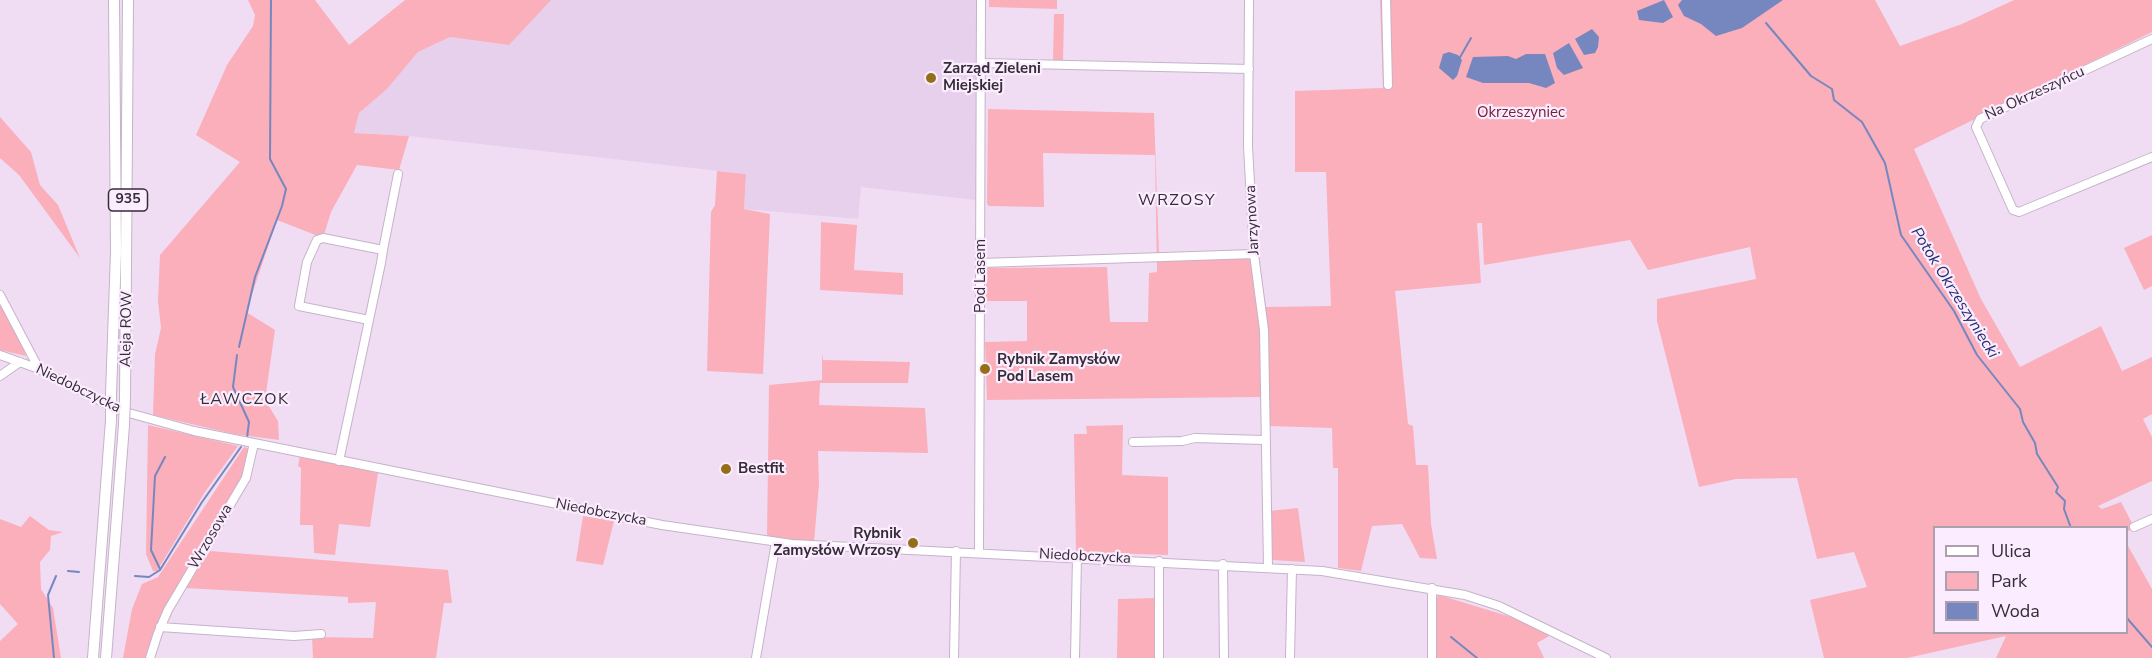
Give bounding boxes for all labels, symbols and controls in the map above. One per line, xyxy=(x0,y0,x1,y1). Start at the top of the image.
place label: Zarząd Zieleni Miejskiej xyxy=(943,60,1041,95)
street label: Na Okrzeszyńcu xyxy=(1982,63,2088,125)
marker: Zarząd Zieleni Miejskiej xyxy=(924,71,938,85)
park label: Okrzeszyniec xyxy=(1477,104,1565,122)
street label: Jarzynowa xyxy=(1242,185,1264,255)
road number: 935 xyxy=(108,189,148,211)
district label: WRZOSY xyxy=(1138,191,1216,211)
water label: Potok Okrzeszyniecki xyxy=(1906,224,2002,362)
street label: Pod Lasem xyxy=(972,239,990,313)
street label: Aleja ROW xyxy=(117,291,137,367)
place label: Rybnik Zamysłów Pod Lasem xyxy=(997,351,1120,386)
street label: Niedobczycka xyxy=(33,361,123,417)
marker: Rybnik Zamysłów Pod Lasem xyxy=(978,362,992,376)
district label: ŁAWCZOK xyxy=(200,390,290,410)
place label: Bestfit xyxy=(738,460,784,478)
marker: Bestfit xyxy=(719,462,733,476)
street label: Niedobczycka xyxy=(554,495,648,531)
street label: Wrzosowa xyxy=(185,501,237,573)
place label: Rybnik Zamysłów Wrzosy xyxy=(773,525,901,560)
legend xyxy=(1933,526,2128,634)
marker: Rybnik Zamysłów Wrzosy xyxy=(906,536,920,550)
text: Ulica xyxy=(1991,539,2031,563)
street label: Niedobczycka xyxy=(1039,546,1131,568)
text: Park xyxy=(1991,569,2027,593)
text: Woda xyxy=(1991,599,2040,623)

